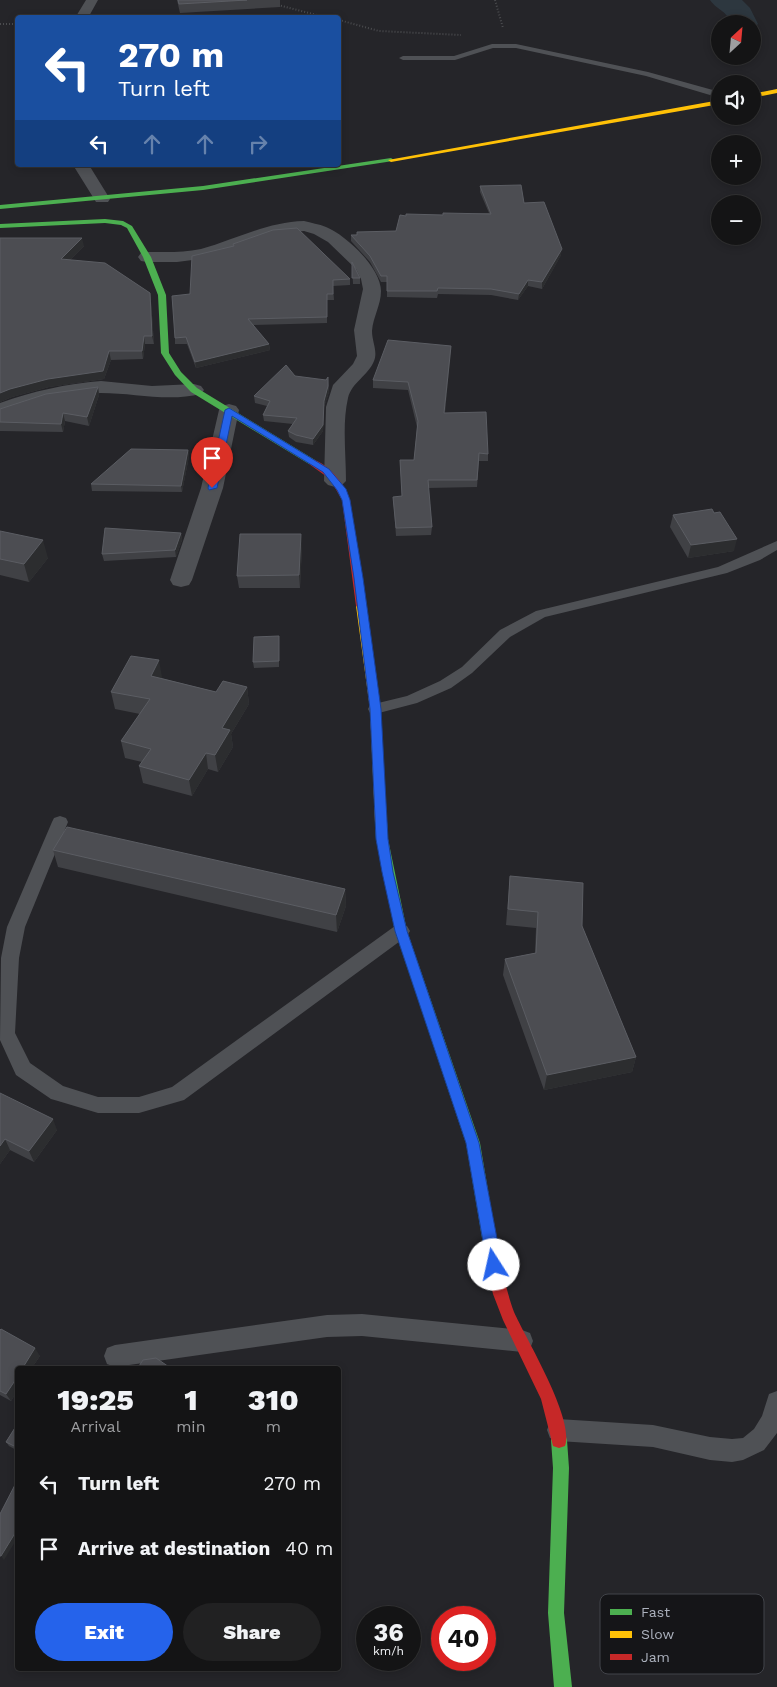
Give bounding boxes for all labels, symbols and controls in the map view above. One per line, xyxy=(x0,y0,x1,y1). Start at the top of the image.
north arrow xyxy=(711,15,761,65)
map controls xyxy=(711,15,761,245)
text: 270 m xyxy=(118,34,224,76)
icon: left xyxy=(35,35,100,100)
button: sound xyxy=(711,75,761,125)
text: Turn left xyxy=(118,76,210,101)
icon: left xyxy=(85,130,113,158)
icon: ahead xyxy=(138,130,166,158)
icon: ahead xyxy=(191,130,219,158)
icon: right xyxy=(244,130,272,158)
button: + xyxy=(711,135,761,185)
button: − xyxy=(711,195,761,245)
pin xyxy=(191,437,233,488)
icon: arrive xyxy=(198,444,226,472)
position arrow xyxy=(467,1238,519,1290)
text: 19:25 xyxy=(57,1382,134,1417)
text: 1 xyxy=(184,1382,198,1417)
text: 310 xyxy=(248,1382,299,1417)
text: Arrival xyxy=(71,1417,121,1436)
text: min xyxy=(176,1417,206,1436)
text: m xyxy=(266,1417,281,1436)
icon: left xyxy=(35,1470,63,1498)
text: Turn left xyxy=(78,1472,159,1495)
text: 270 m xyxy=(264,1472,321,1495)
icon: arrive xyxy=(35,1535,63,1563)
text: Arrive at destination xyxy=(78,1537,270,1560)
text: 40 m xyxy=(285,1537,333,1560)
legend xyxy=(600,1594,764,1674)
button: Exit xyxy=(35,1603,173,1661)
button: Share xyxy=(183,1603,321,1661)
text: Fast xyxy=(641,1604,670,1620)
speed limit sign: 40 xyxy=(431,1606,496,1671)
text: 36 xyxy=(373,1618,404,1647)
text: Slow xyxy=(641,1626,674,1642)
text: km/h xyxy=(373,1644,404,1658)
text: Jam xyxy=(641,1649,670,1665)

